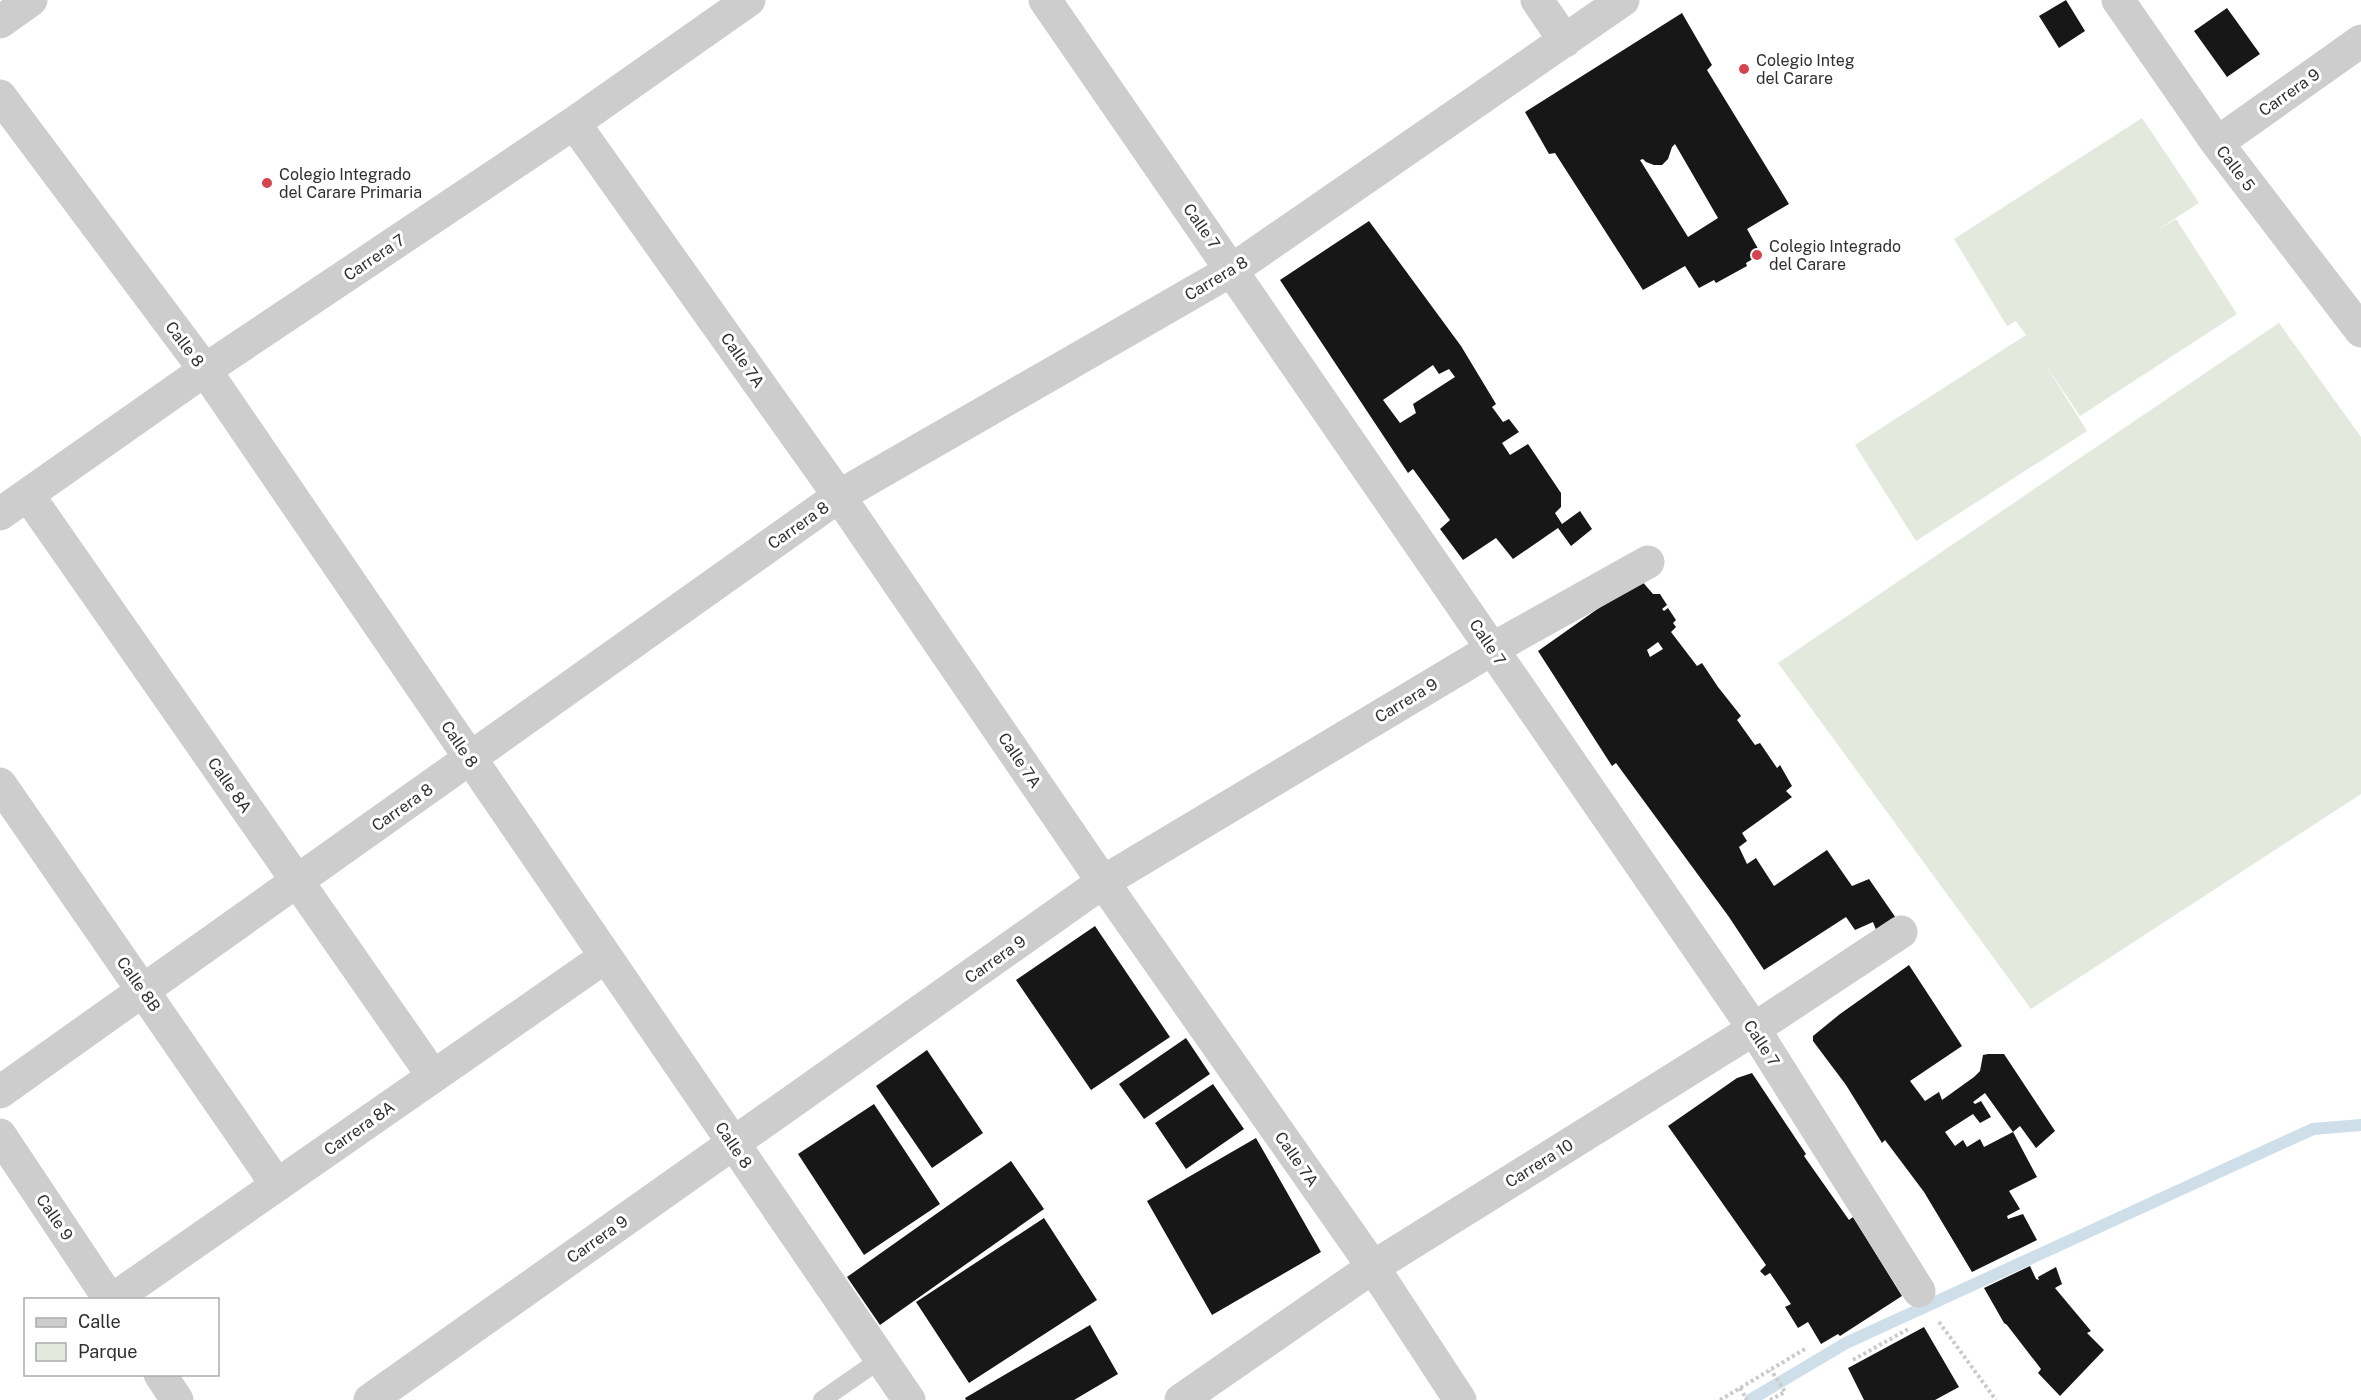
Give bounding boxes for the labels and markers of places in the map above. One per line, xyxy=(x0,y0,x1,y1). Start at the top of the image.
place label: Colegio Integ del Carare xyxy=(1756,51,1855,88)
marker: Colegio Integ del Carare xyxy=(1737,62,1751,76)
place label: Colegio Integrado del Carare Primaria xyxy=(279,165,422,202)
marker: Colegio Integrado del Carare Primaria xyxy=(260,176,274,190)
place label: Colegio Integrado del Carare xyxy=(1769,237,1901,274)
marker: Colegio Integrado del Carare xyxy=(1750,248,1764,262)

